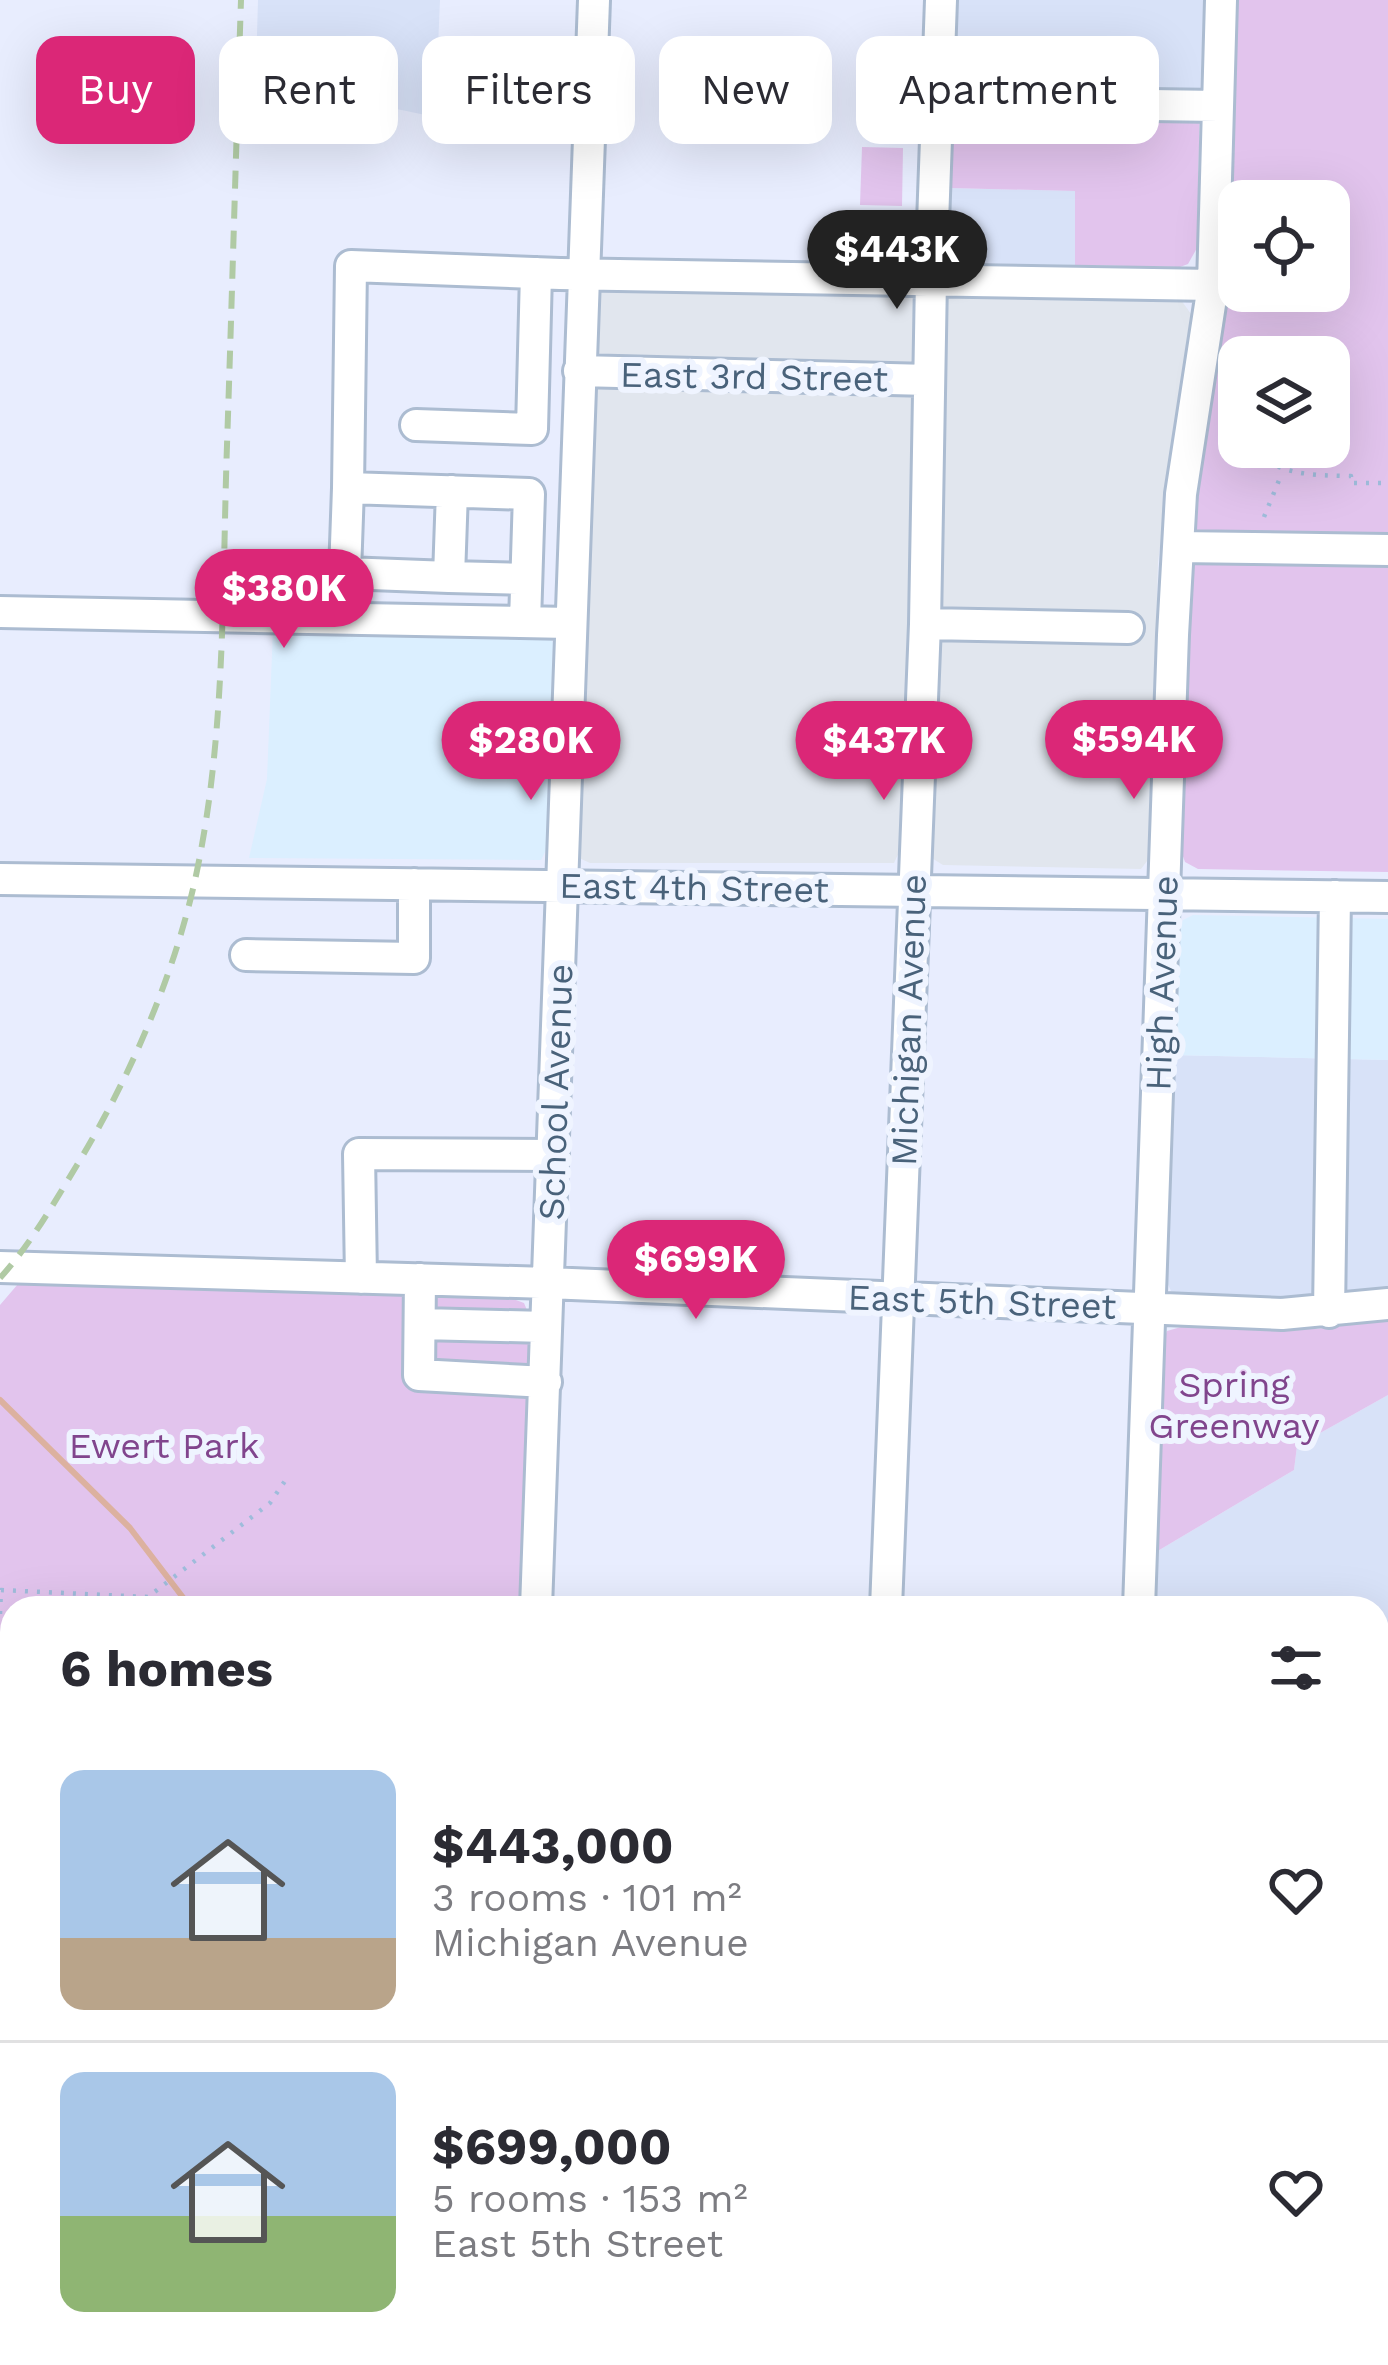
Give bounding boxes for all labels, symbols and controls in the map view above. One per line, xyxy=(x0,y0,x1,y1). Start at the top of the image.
chip: Buy xyxy=(36,36,195,144)
chip: Rent xyxy=(219,36,398,144)
chip: Filters xyxy=(422,36,635,144)
chip: New xyxy=(659,36,832,144)
chip: Apartment xyxy=(856,36,1159,144)
map controls xyxy=(1218,180,1350,468)
button: locate xyxy=(1218,180,1350,312)
pin: $443K xyxy=(813,210,981,312)
text: $443K xyxy=(834,226,960,271)
button: layers xyxy=(1218,336,1350,468)
street label: East 3rd Street xyxy=(620,354,888,400)
pin: $380K xyxy=(200,549,368,651)
text: $380K xyxy=(222,565,346,610)
pin: $594K xyxy=(1050,700,1218,802)
pin: $280K xyxy=(447,701,615,803)
pin: $437K xyxy=(800,701,968,803)
text: $594K xyxy=(1072,716,1196,761)
text: $280K xyxy=(469,717,593,762)
text: $437K xyxy=(823,717,945,762)
street label: East 4th Street xyxy=(559,865,829,911)
street label: Michigan Avenue xyxy=(883,873,935,1167)
street label: High Avenue xyxy=(1137,875,1187,1092)
street label: School Avenue xyxy=(531,963,581,1221)
pin: $699K xyxy=(612,1220,780,1322)
text: $699K xyxy=(634,1236,758,1281)
street label: East 5th Street xyxy=(847,1276,1117,1328)
park label: Spring Greenway xyxy=(1148,1364,1320,1447)
park label: Ewert Park xyxy=(69,1425,259,1467)
icon: filters xyxy=(1263,1635,1329,1701)
text: 6 homes xyxy=(60,1639,273,1698)
text: $443,000 xyxy=(432,1816,674,1875)
icon: home xyxy=(156,1818,300,1962)
icon: heart xyxy=(1263,1857,1329,1923)
text: 3 rooms · 101 m² xyxy=(432,1875,742,1920)
text: Michigan Avenue xyxy=(432,1920,749,1965)
text: $699,000 xyxy=(432,2117,672,2176)
icon: home xyxy=(156,2120,300,2264)
icon: heart xyxy=(1263,2159,1329,2225)
text: 5 rooms · 153 m² xyxy=(432,2176,748,2221)
text: East 5th Street xyxy=(432,2221,723,2266)

